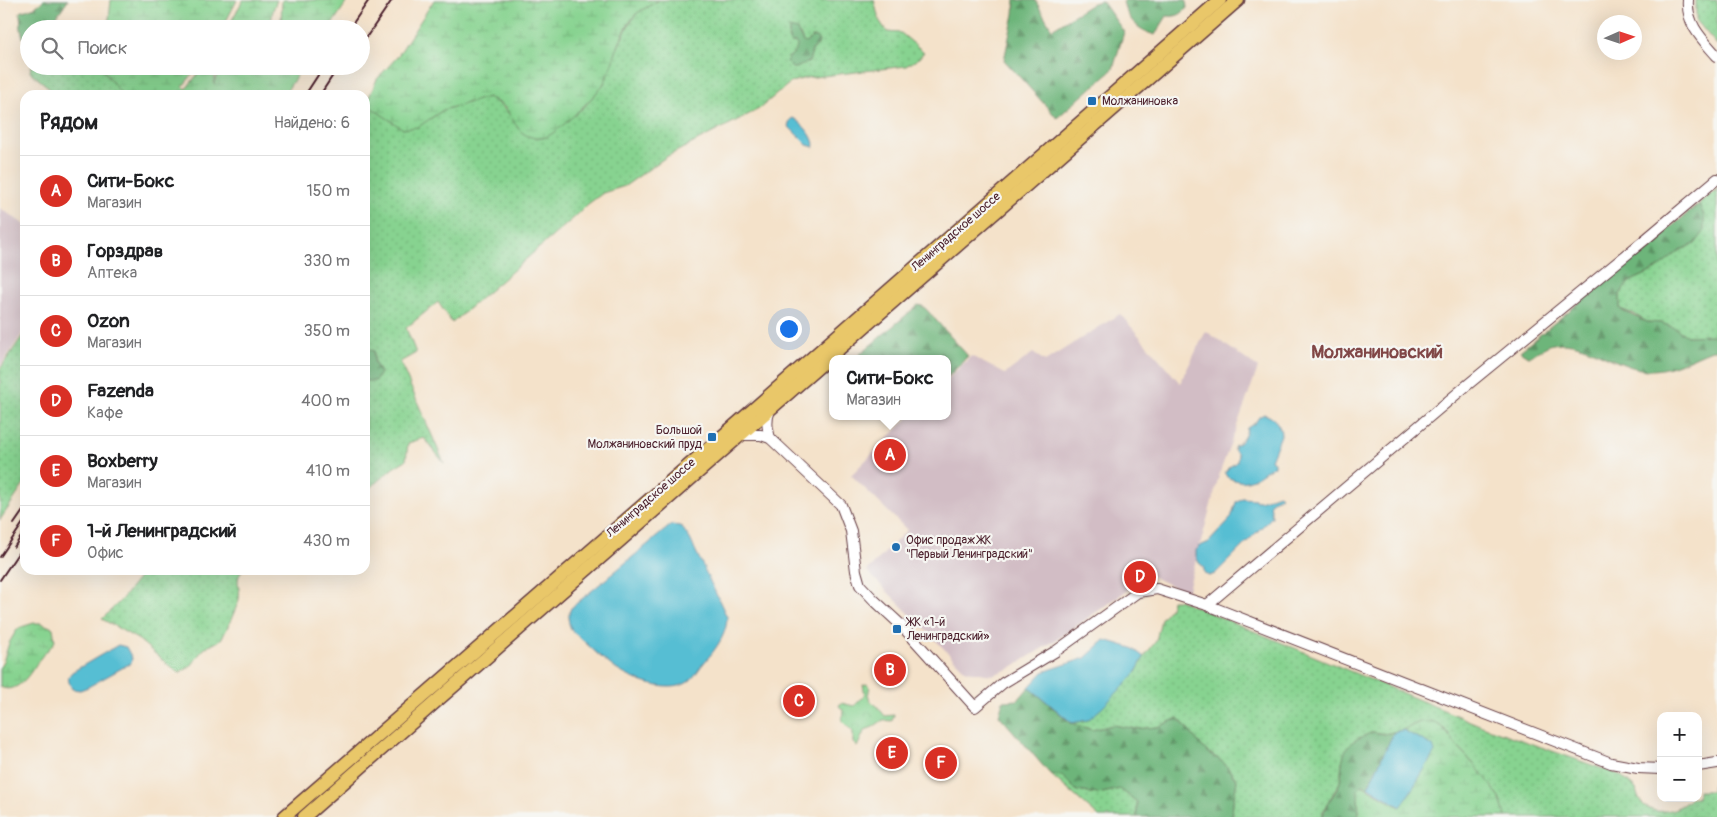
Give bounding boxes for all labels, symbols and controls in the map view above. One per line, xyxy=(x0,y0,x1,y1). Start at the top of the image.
north arrow xyxy=(1597,15,1642,60)
search box xyxy=(20,20,370,75)
icon: search xyxy=(38,34,66,62)
text: Поиск xyxy=(78,36,128,60)
place label: Молжаниновка xyxy=(1102,94,1179,109)
marker: Молжаниновка xyxy=(1086,95,1098,107)
text: Рядом xyxy=(40,109,98,136)
text: Найдено: 6 xyxy=(274,113,350,133)
text: Сити-Бокс xyxy=(87,169,174,193)
text: A xyxy=(51,181,61,201)
text: 150 m xyxy=(306,181,350,201)
street label: Ленинградское шоссе xyxy=(908,189,1004,275)
text: Магазин xyxy=(87,193,142,213)
text: Горздрав xyxy=(87,239,163,263)
text: B xyxy=(51,251,61,271)
text: 330 m xyxy=(304,251,350,271)
text: Аптека xyxy=(87,263,137,283)
text: Ozon xyxy=(87,309,130,333)
your location xyxy=(776,316,802,342)
text: C xyxy=(51,321,61,341)
text: 350 m xyxy=(304,321,350,341)
text: Магазин xyxy=(87,333,142,353)
district label: Молжаниновский xyxy=(1311,341,1443,364)
popup xyxy=(829,355,951,420)
text: Сити-Бокс xyxy=(846,366,934,390)
text: Fazenda xyxy=(87,379,154,403)
text: Магазин xyxy=(846,390,901,410)
text: D xyxy=(51,391,61,411)
text: 400 m xyxy=(301,391,350,411)
text: Кафе xyxy=(87,403,123,423)
place label: Большой Молжаниновский пруд xyxy=(588,423,703,452)
marker: Большой Молжаниновский пруд xyxy=(706,431,718,443)
pin: A xyxy=(874,436,906,474)
text: Boxberry xyxy=(87,449,158,473)
street label: Ленинградское шоссе xyxy=(603,455,699,541)
text: E xyxy=(52,461,60,481)
text: 410 m xyxy=(306,461,350,481)
text: Магазин xyxy=(87,473,142,493)
text: 1-й Ленинградский xyxy=(87,519,237,543)
text: F xyxy=(51,531,61,551)
text: 430 m xyxy=(303,531,350,551)
place label: Офис продаж ЖК "Первый Ленинградский" xyxy=(906,533,1033,562)
marker: Офис продаж ЖК "Первый Ленинградский" xyxy=(890,541,902,553)
text: Офис xyxy=(87,543,124,563)
pin: D xyxy=(1124,558,1156,596)
place label: ЖК «1-й Ленинградский» xyxy=(905,615,989,644)
marker: ЖК «1-й Ленинградский» xyxy=(891,623,903,635)
pin: B xyxy=(874,651,906,689)
pin: C xyxy=(783,682,815,720)
map controls xyxy=(1657,712,1702,802)
button: + xyxy=(1657,712,1702,757)
pin: E xyxy=(876,734,908,772)
pin: F xyxy=(925,744,957,782)
button: − xyxy=(1657,757,1702,802)

